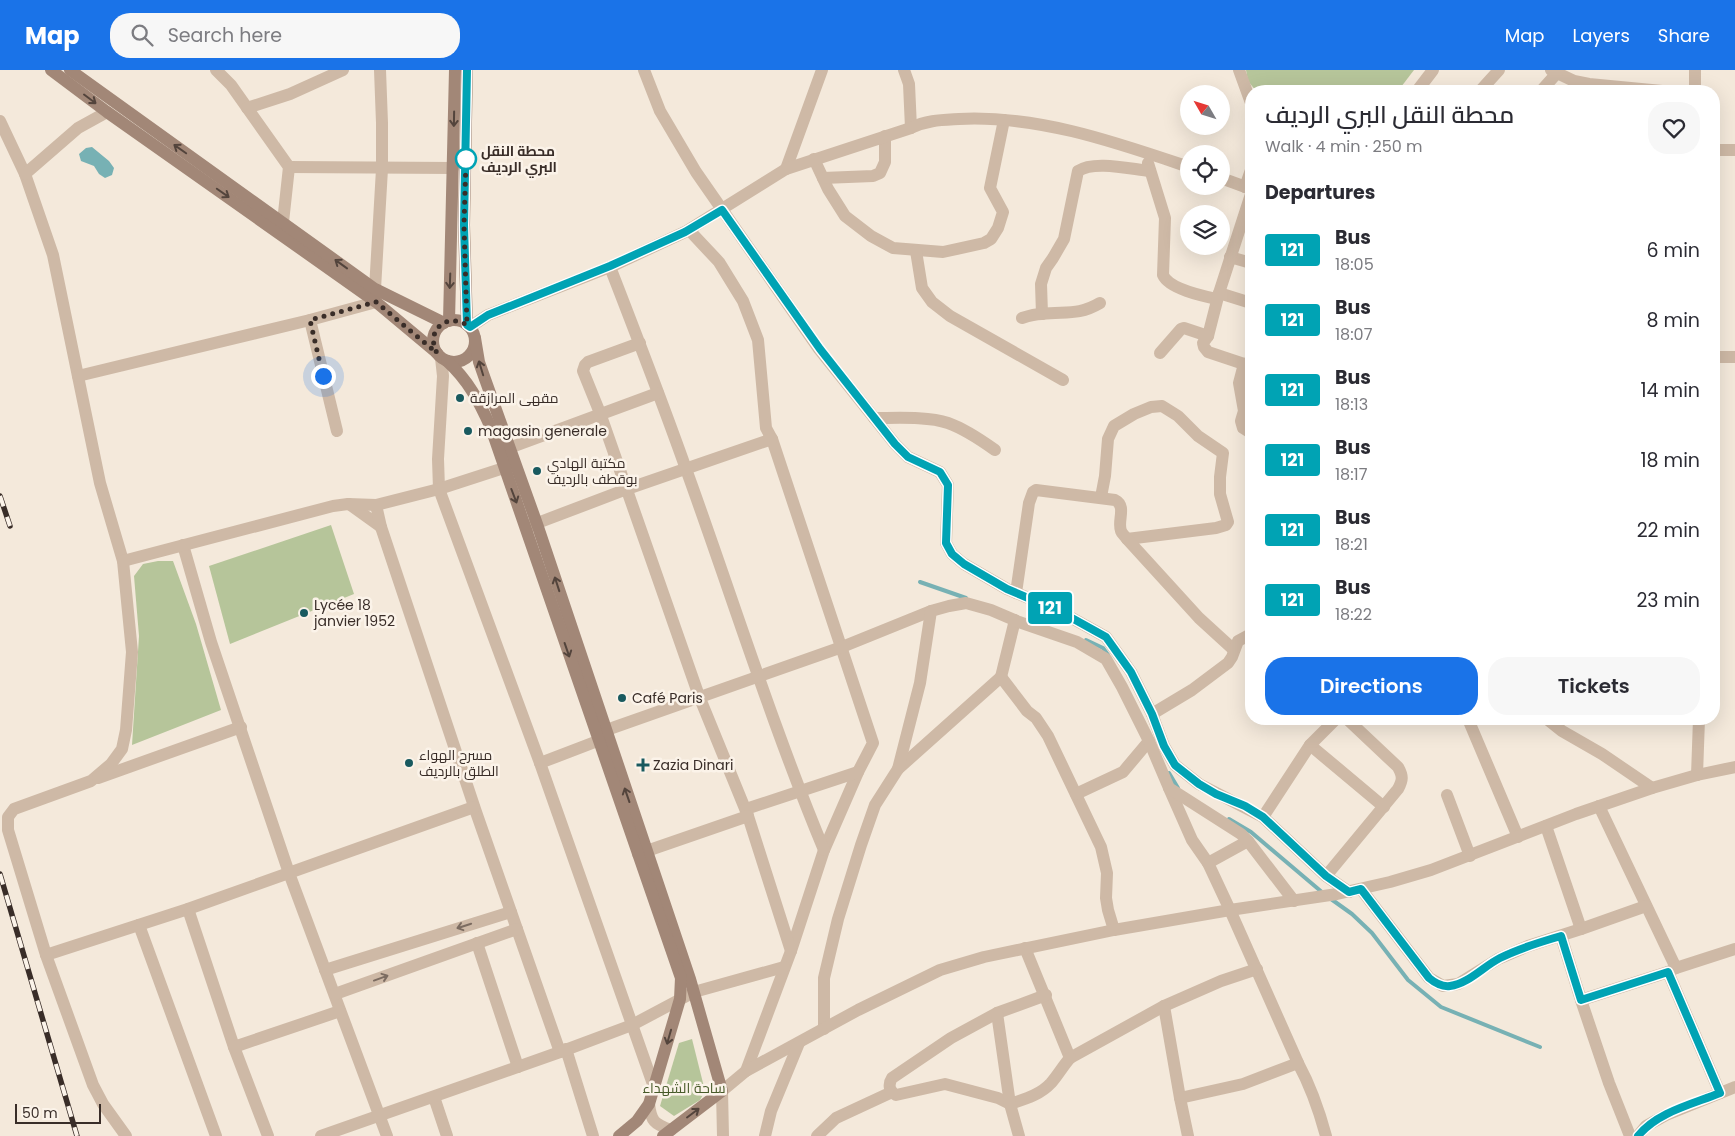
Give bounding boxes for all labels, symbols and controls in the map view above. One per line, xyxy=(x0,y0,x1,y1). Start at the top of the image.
search box xyxy=(110,13,460,58)
text: Map xyxy=(25,19,80,52)
icon: search xyxy=(128,21,156,49)
text: Search here xyxy=(168,22,282,49)
text: Map xyxy=(1505,23,1545,48)
text: Layers xyxy=(1573,23,1630,48)
text: Share xyxy=(1658,23,1710,48)
north arrow xyxy=(1180,85,1230,135)
map controls xyxy=(1180,85,1230,255)
one-way arrow xyxy=(83,94,97,104)
text: محطة النقل البري الرديف xyxy=(1265,98,1514,131)
button: heart xyxy=(1648,102,1700,154)
one-way arrow xyxy=(449,110,459,126)
text: Walk · 4 min · 250 m xyxy=(1265,135,1423,158)
place label: محطة النقل البري الرديف xyxy=(481,141,557,178)
one-way arrow xyxy=(173,144,187,154)
button: locate xyxy=(1180,145,1230,195)
marker: محطة النقل البري الرديف xyxy=(455,148,477,170)
text: Departures xyxy=(1265,179,1375,206)
one-way arrow xyxy=(215,188,229,198)
button: layers xyxy=(1180,205,1230,255)
text: Bus xyxy=(1335,224,1371,251)
text: 121 xyxy=(1281,237,1304,262)
text: 6 min xyxy=(1646,237,1700,264)
text: 18:05 xyxy=(1335,253,1374,276)
one-way arrow xyxy=(334,259,348,269)
one-way arrow xyxy=(446,273,455,289)
text: Bus xyxy=(1335,294,1371,321)
text: 121 xyxy=(1281,307,1304,332)
text: 8 min xyxy=(1647,307,1700,334)
text: 18:07 xyxy=(1335,323,1372,346)
one-way arrow xyxy=(476,360,486,376)
your location xyxy=(311,364,336,389)
text: Bus xyxy=(1335,364,1371,391)
text: 121 xyxy=(1281,377,1304,402)
text: 14 min xyxy=(1640,377,1700,404)
place label: مقهى المرازقة xyxy=(470,388,559,408)
marker: مقهى المرازقة xyxy=(454,392,466,404)
text: 18:13 xyxy=(1335,393,1368,416)
place label: magasin generale xyxy=(478,421,607,441)
marker: magasin generale xyxy=(462,425,474,437)
text: Bus xyxy=(1335,434,1371,461)
text: 121 xyxy=(1281,447,1304,472)
text: 18 min xyxy=(1640,447,1700,474)
place label: مكتبة الهادي بوقطف بالرديف xyxy=(547,453,638,489)
text: 18:17 xyxy=(1335,463,1367,486)
marker: مكتبة الهادي بوقطف بالرديف xyxy=(531,465,543,477)
one-way arrow xyxy=(510,488,519,503)
text: Bus xyxy=(1335,504,1371,531)
text: 121 xyxy=(1281,517,1304,542)
text: 22 min xyxy=(1637,517,1700,544)
text: 18:21 xyxy=(1335,533,1368,556)
text: Bus xyxy=(1335,574,1371,601)
one-way arrow xyxy=(552,577,561,592)
text: 121 xyxy=(1281,587,1304,612)
text: 23 min xyxy=(1636,587,1700,614)
line badge: 121 xyxy=(1021,592,1079,624)
place label: Lycée 18 janvier 1952 xyxy=(313,595,395,631)
text: 121 xyxy=(1038,595,1062,620)
text: 18:22 xyxy=(1335,603,1372,626)
marker: Lycée 18 janvier 1952 xyxy=(298,607,310,619)
one-way arrow xyxy=(563,641,573,657)
button: Directions xyxy=(1265,657,1478,715)
button: Tickets xyxy=(1488,657,1700,715)
place label: Café Paris xyxy=(632,688,703,708)
marker: Café Paris xyxy=(616,692,628,704)
place label: مسرح الهواء الطلق بالرديف xyxy=(419,745,499,781)
place label: Zazia Dinari xyxy=(653,755,734,775)
marker: مسرح الهواء الطلق بالرديف xyxy=(403,757,415,769)
marker: Zazia Dinari xyxy=(637,759,649,771)
one-way arrow xyxy=(622,787,632,803)
one-way arrow xyxy=(457,922,473,932)
one-way arrow xyxy=(373,973,388,982)
one-way arrow xyxy=(664,1028,674,1044)
park label: ساحة الشهداء xyxy=(642,1078,726,1098)
scale bar xyxy=(15,1101,101,1124)
text: 50 m xyxy=(22,1103,58,1123)
one-way arrow xyxy=(686,1108,699,1119)

